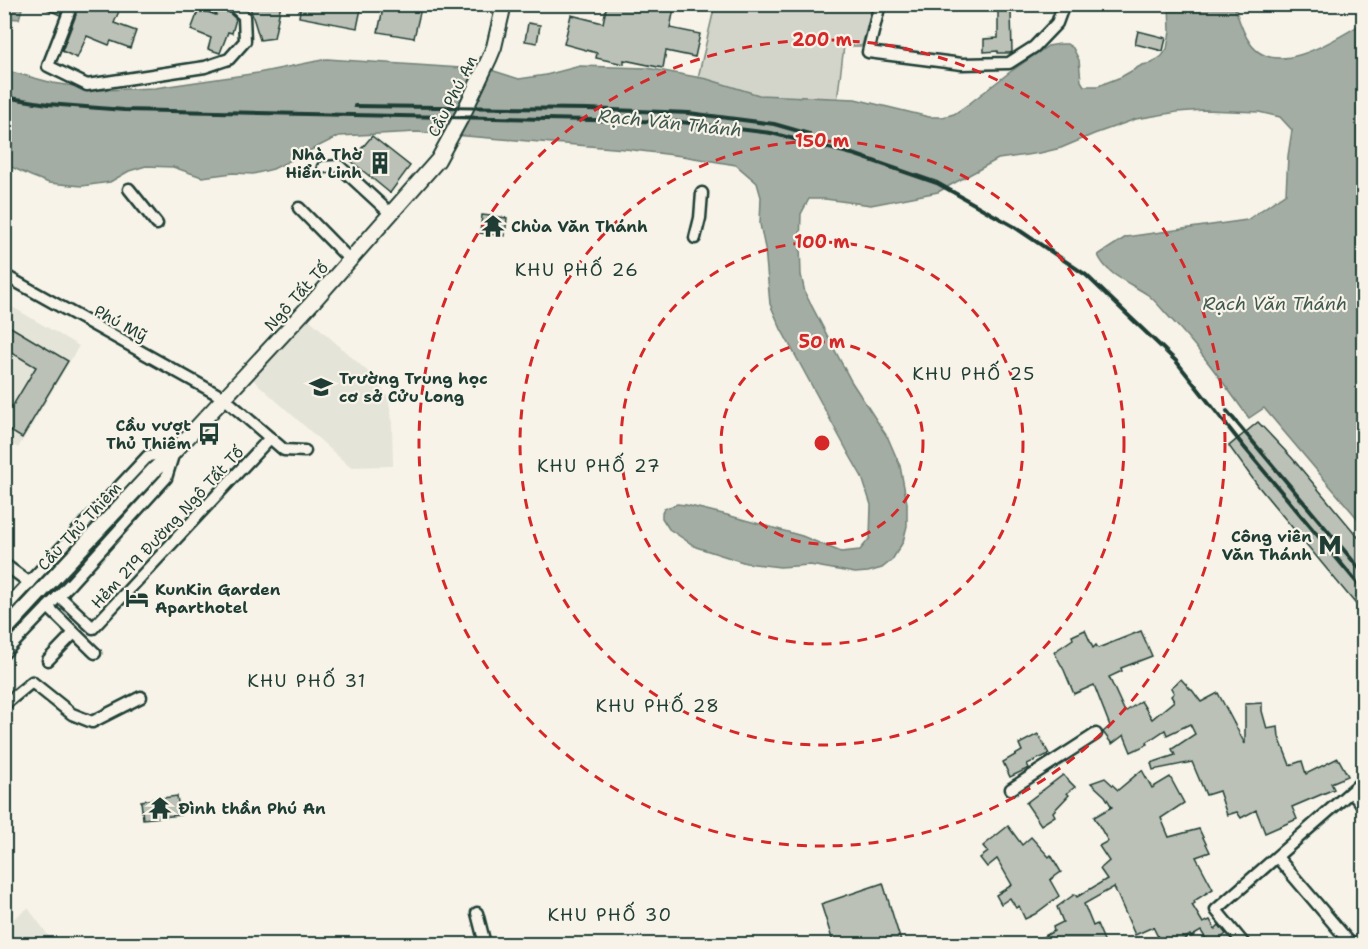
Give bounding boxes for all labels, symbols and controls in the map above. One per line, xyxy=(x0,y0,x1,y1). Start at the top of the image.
text: 200 m xyxy=(792,28,853,52)
street label: Cầu Phú An xyxy=(423,52,482,141)
water label: Rạch Văn Thánh xyxy=(597,104,743,142)
text: 150 m xyxy=(795,129,850,153)
place label: Nhà Thờ Hiển Linh xyxy=(285,144,362,183)
building icon: Nhà Thờ Hiển Linh xyxy=(367,150,393,176)
temple icon: Chùa Văn Thánh xyxy=(480,213,506,239)
place label: Chùa Văn Thánh xyxy=(511,216,648,237)
text: 100 m xyxy=(794,230,850,254)
district label: KHU PHỐ 26 xyxy=(515,256,639,282)
street label: Ngô Tất Tố xyxy=(260,257,333,335)
water label: Rạch Văn Thánh xyxy=(1203,292,1347,316)
street label: Phú Mỹ xyxy=(90,300,151,347)
text: 50 m xyxy=(799,330,846,354)
district label: KHU PHỐ 25 xyxy=(912,360,1036,386)
place label: Trường Trung học cơ sở Cửu Long xyxy=(339,368,488,407)
school or university icon: Trường Trung học cơ sở Cửu Long xyxy=(308,374,334,400)
place label: Cầu vượt Thủ Thiêm xyxy=(106,415,191,454)
bus stop icon: Cầu vượt Thủ Thiêm xyxy=(196,421,222,447)
centre of rings xyxy=(812,433,832,453)
street label: Hẻm 219 Đường Ngô Tất Tố xyxy=(86,441,248,613)
district label: KHU PHỐ 27 xyxy=(537,452,661,478)
street label: Cầu Thủ Thiêm xyxy=(33,477,126,575)
place label: Công viên Văn Thánh xyxy=(1222,526,1312,565)
metro station icon: Công viên Văn Thánh xyxy=(1317,532,1343,558)
place label: KunKin Garden Aparthotel xyxy=(155,579,281,618)
hotel icon: KunKin Garden Aparthotel xyxy=(124,585,150,611)
district label: KHU PHỐ 31 xyxy=(247,667,367,693)
district label: KHU PHỐ 28 xyxy=(596,692,720,718)
temple icon: Đình thần Phú An xyxy=(147,795,173,821)
place label: Đình thần Phú An xyxy=(178,798,326,819)
district label: KHU PHỐ 30 xyxy=(547,901,673,927)

